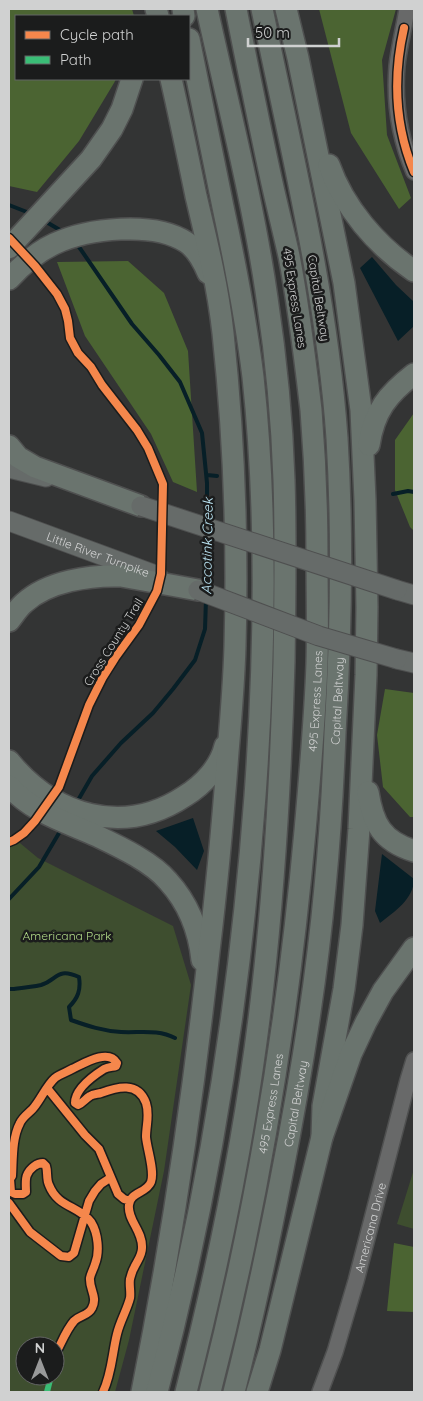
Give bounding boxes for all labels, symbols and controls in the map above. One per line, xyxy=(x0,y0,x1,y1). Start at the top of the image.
legend xyxy=(15,15,190,80)
scale bar xyxy=(248,15,339,47)
text: 50 m xyxy=(255,23,290,42)
text: Cycle path xyxy=(60,25,134,44)
text: Path xyxy=(60,50,92,69)
street label: 495 Express Lanes xyxy=(280,247,310,349)
street label: Capital Beltway xyxy=(305,254,333,342)
water label: Accotink Creek xyxy=(197,496,217,595)
street label: Little River Turnpike xyxy=(45,528,152,580)
street label: Cross County Trail xyxy=(80,595,146,689)
street label: 495 Express Lanes xyxy=(304,650,325,752)
street label: Capital Beltway xyxy=(327,657,346,745)
park label: Americana Park xyxy=(22,928,112,943)
street label: 495 Express Lanes xyxy=(254,1052,286,1155)
street label: Capital Beltway xyxy=(280,1059,310,1148)
street label: Americana Drive xyxy=(351,1181,389,1274)
north arrow xyxy=(15,1336,65,1386)
text: N xyxy=(35,1339,45,1357)

